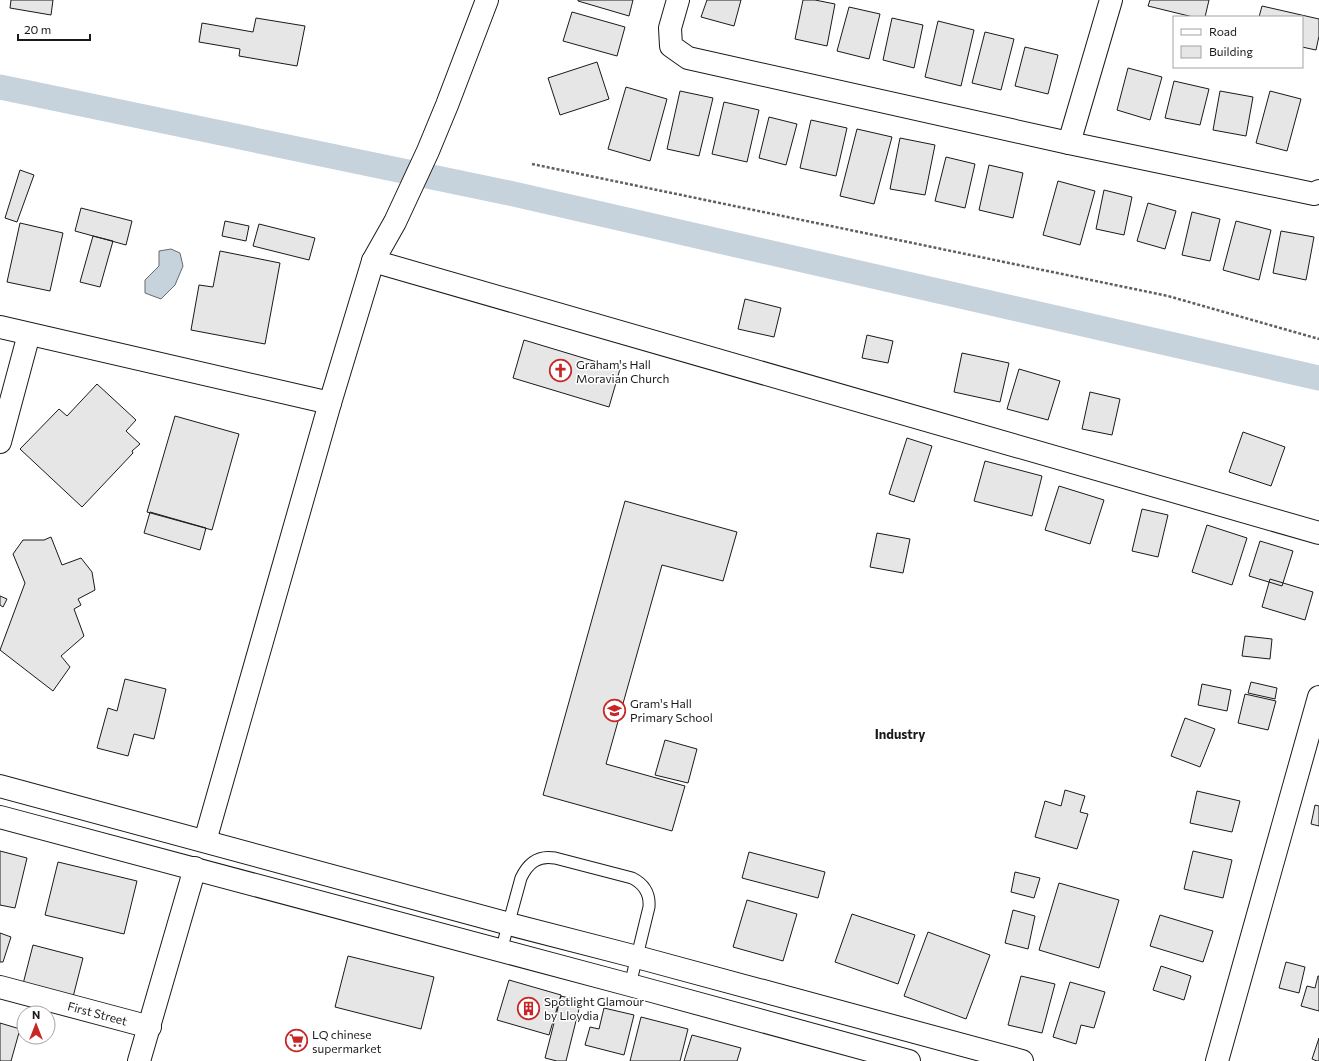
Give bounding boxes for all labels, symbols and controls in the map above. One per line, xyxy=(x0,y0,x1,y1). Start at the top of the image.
scale bar xyxy=(18,16,90,42)
legend xyxy=(1173,16,1303,68)
text: 20 m xyxy=(24,22,51,36)
text: Road xyxy=(1209,24,1237,38)
text: Building xyxy=(1209,44,1253,58)
place label: Graham's Hall Moravian Church xyxy=(576,357,669,385)
church icon: Graham's Hall Moravian Church xyxy=(548,358,574,384)
place label: Gram's Hall Primary School xyxy=(630,696,713,724)
school or university icon: Gram's Hall Primary School xyxy=(601,697,627,723)
district label: Industry xyxy=(875,726,925,742)
place label: Spotlight Glamour by Lloydia xyxy=(544,994,644,1022)
building icon: Spotlight Glamour by Lloydia xyxy=(516,995,542,1021)
street label: First Street xyxy=(66,998,129,1028)
north arrow xyxy=(16,1005,56,1045)
text: N xyxy=(32,1008,40,1021)
place label: LQ chinese supermarket xyxy=(312,1027,381,1055)
supermarket icon: LQ chinese supermarket xyxy=(283,1028,309,1054)

